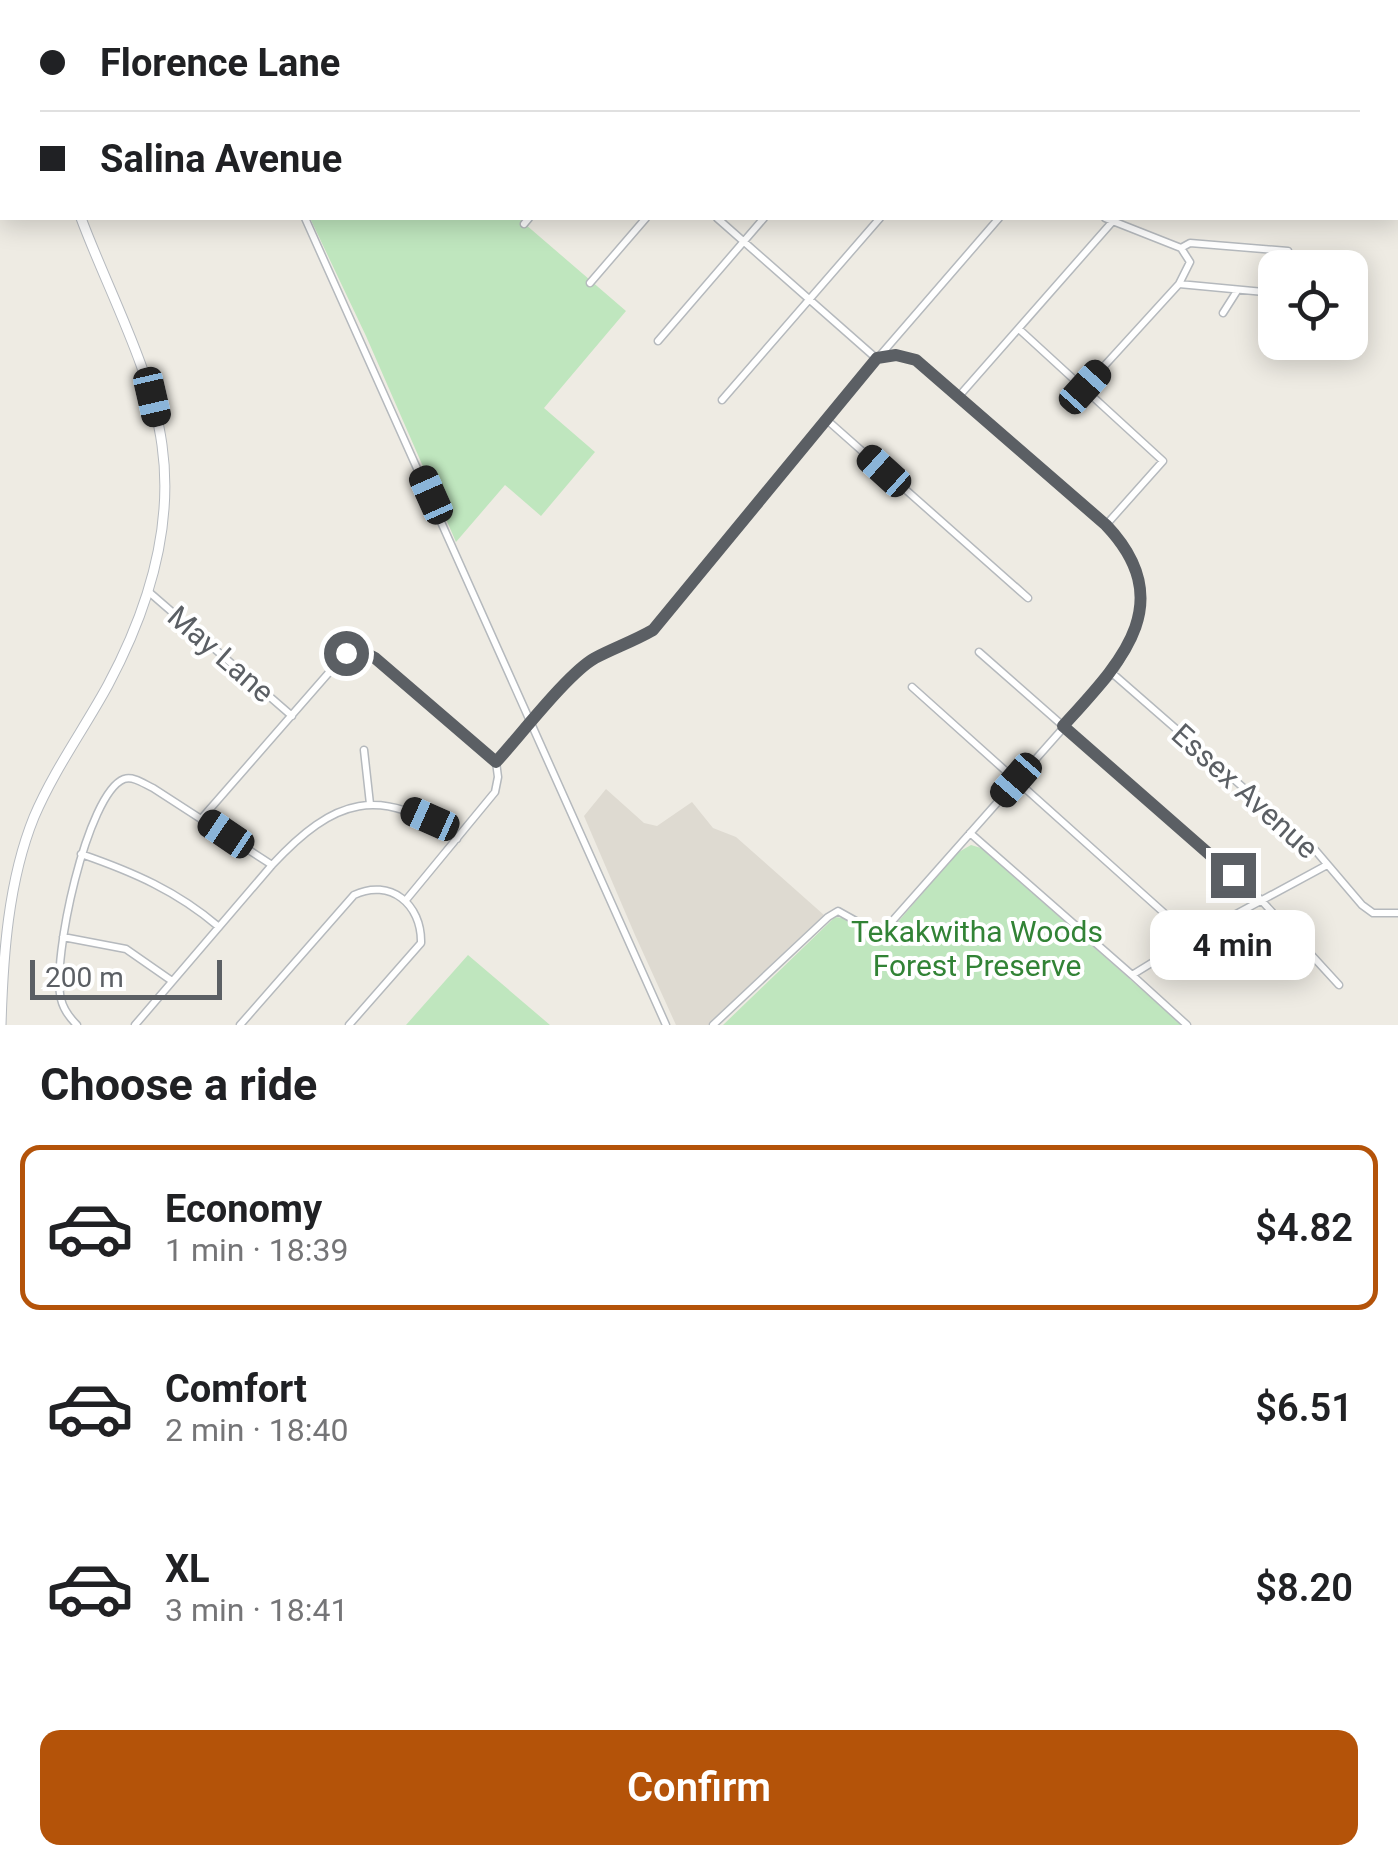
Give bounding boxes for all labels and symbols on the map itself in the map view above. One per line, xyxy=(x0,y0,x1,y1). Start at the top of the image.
car xyxy=(1054,355,1116,419)
car xyxy=(131,364,173,430)
car xyxy=(852,440,916,502)
car xyxy=(405,461,457,529)
street label: May Lane xyxy=(161,599,281,709)
route start xyxy=(324,631,369,676)
street label: Essex Avenue xyxy=(1165,716,1325,866)
car xyxy=(985,748,1047,812)
car xyxy=(396,793,464,845)
car xyxy=(193,805,259,863)
route end xyxy=(1211,853,1256,898)
callout: 4 min xyxy=(1150,910,1316,980)
park label: Tekakwitha Woods Forest Preserve xyxy=(851,914,1103,983)
scale bar xyxy=(30,955,222,1000)

